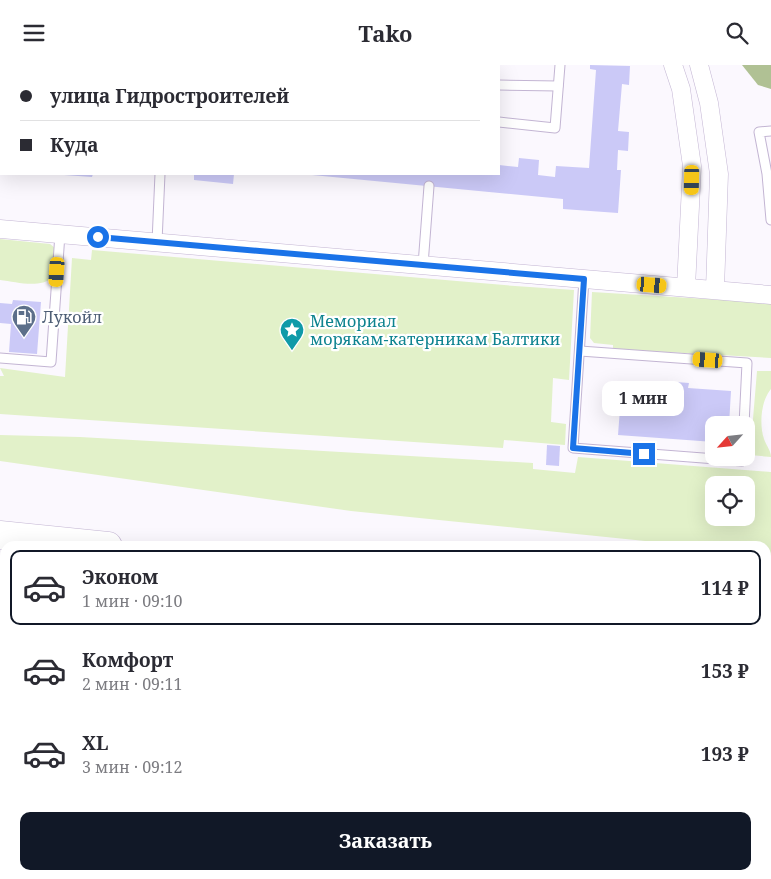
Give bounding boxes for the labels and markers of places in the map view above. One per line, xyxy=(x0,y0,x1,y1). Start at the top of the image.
fuel station icon: Лукойл xyxy=(11,304,37,338)
place label: Лукойл xyxy=(42,306,102,328)
place label: Мемориал морякам-катерникам Балтики xyxy=(310,310,561,350)
place icon: Мемориал морякам-катерникам Балтики xyxy=(279,317,305,351)

